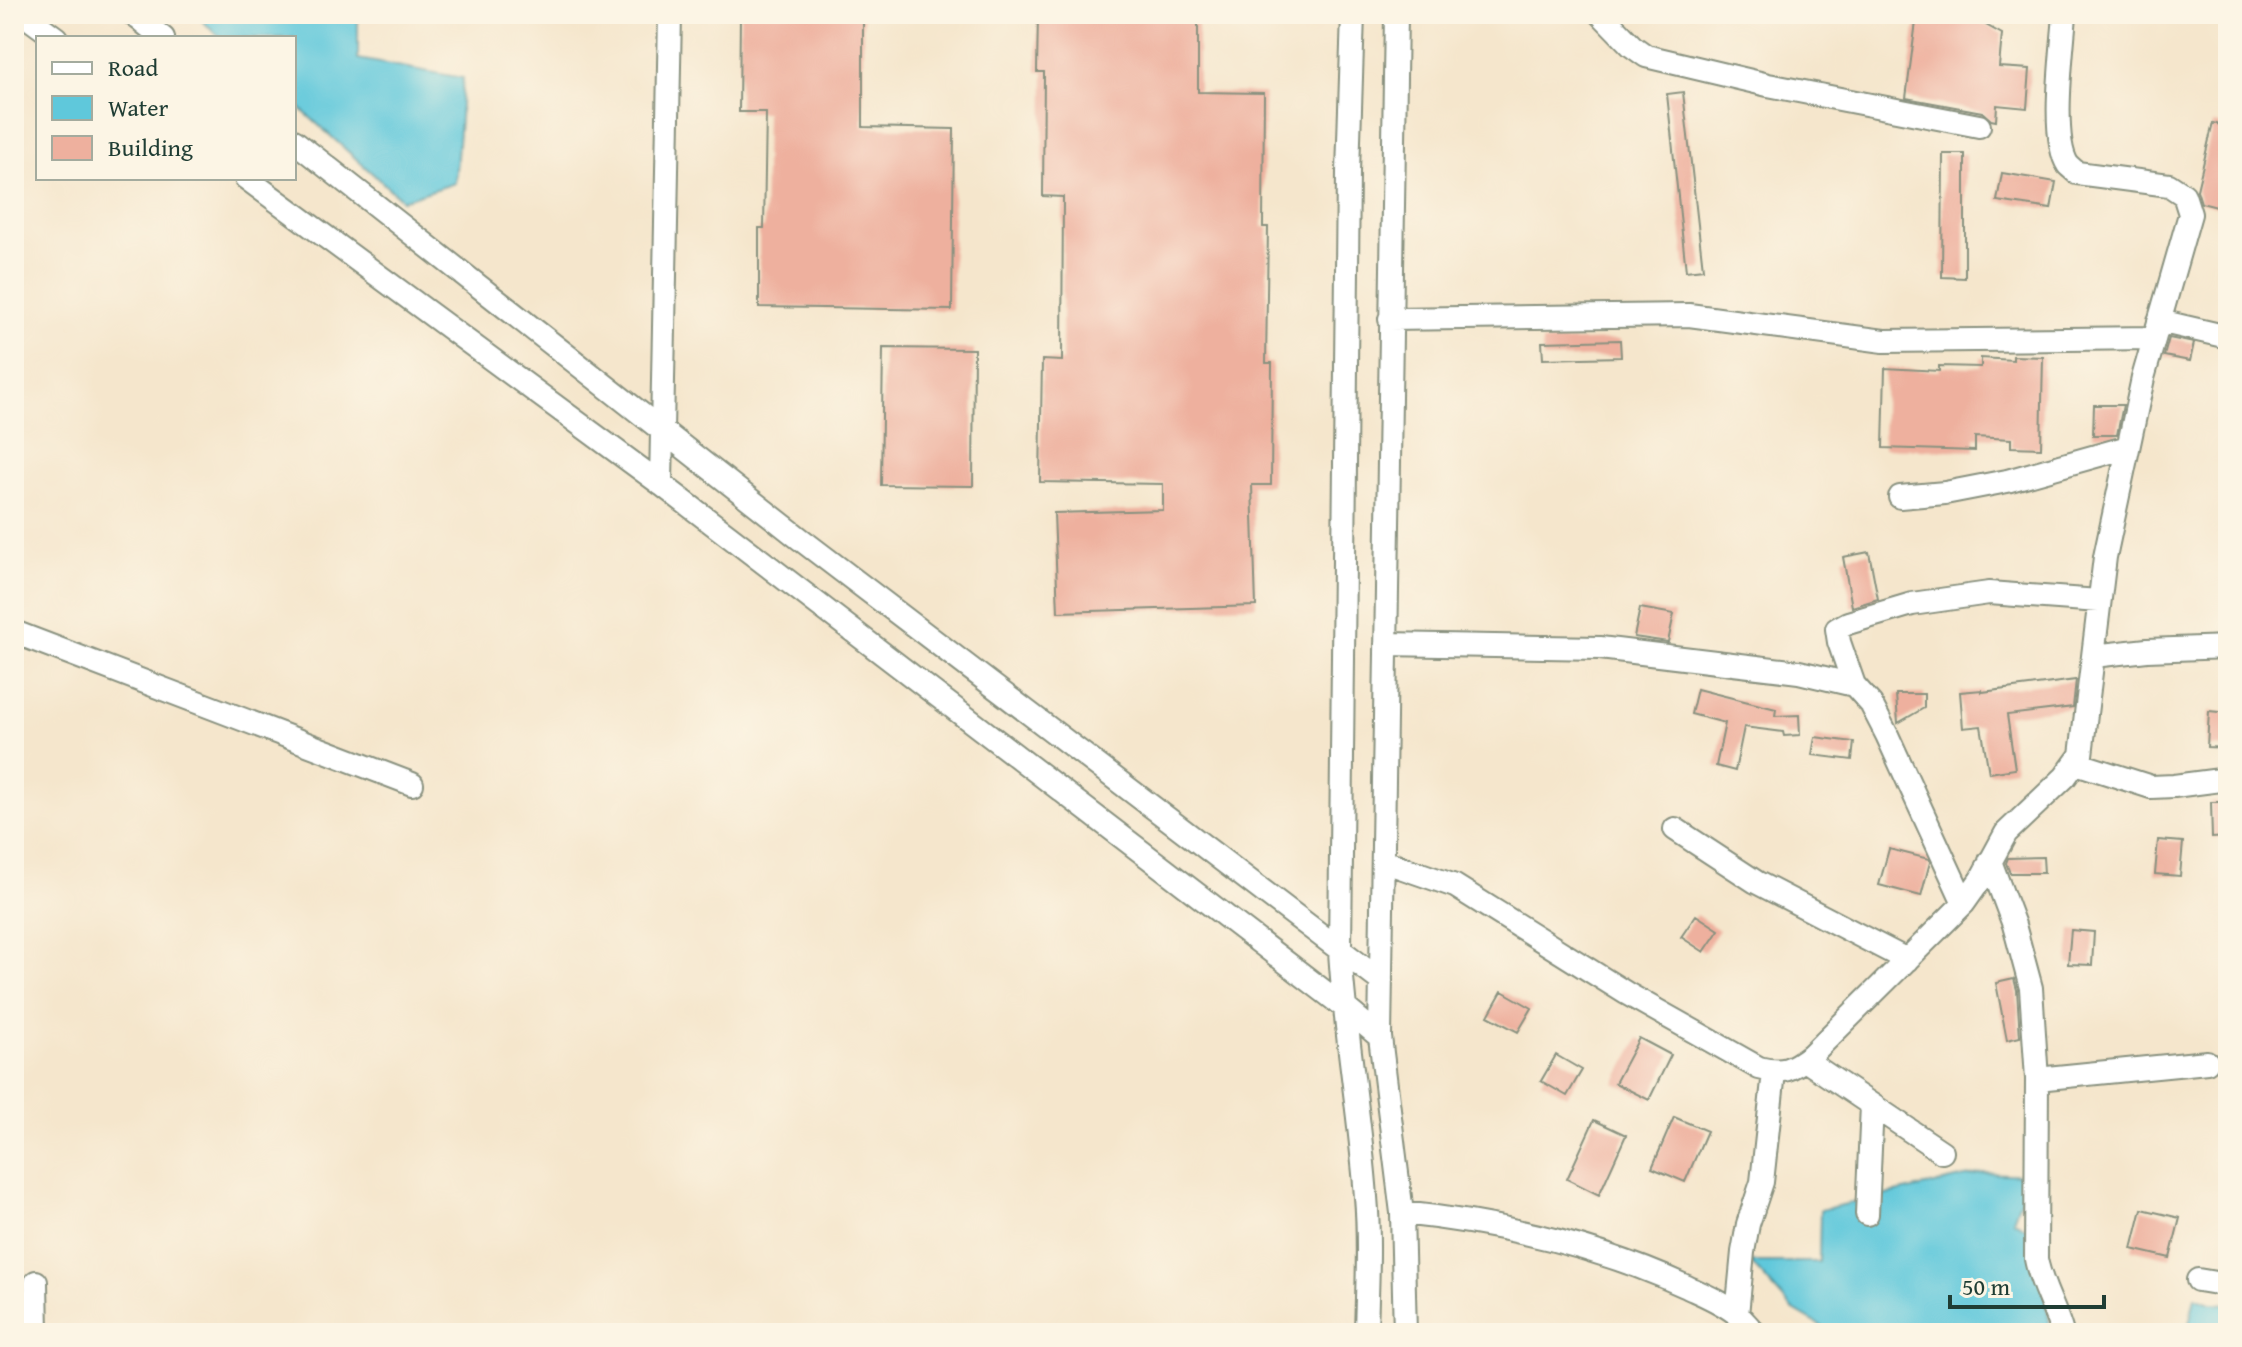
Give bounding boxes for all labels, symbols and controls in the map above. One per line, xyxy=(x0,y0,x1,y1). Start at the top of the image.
legend xyxy=(36,36,296,180)
text: Road xyxy=(108,50,158,85)
text: Water xyxy=(108,90,169,125)
text: Building xyxy=(108,130,193,165)
scale bar xyxy=(1950,1259,2104,1309)
text: 50 m xyxy=(1962,1269,2010,1304)

